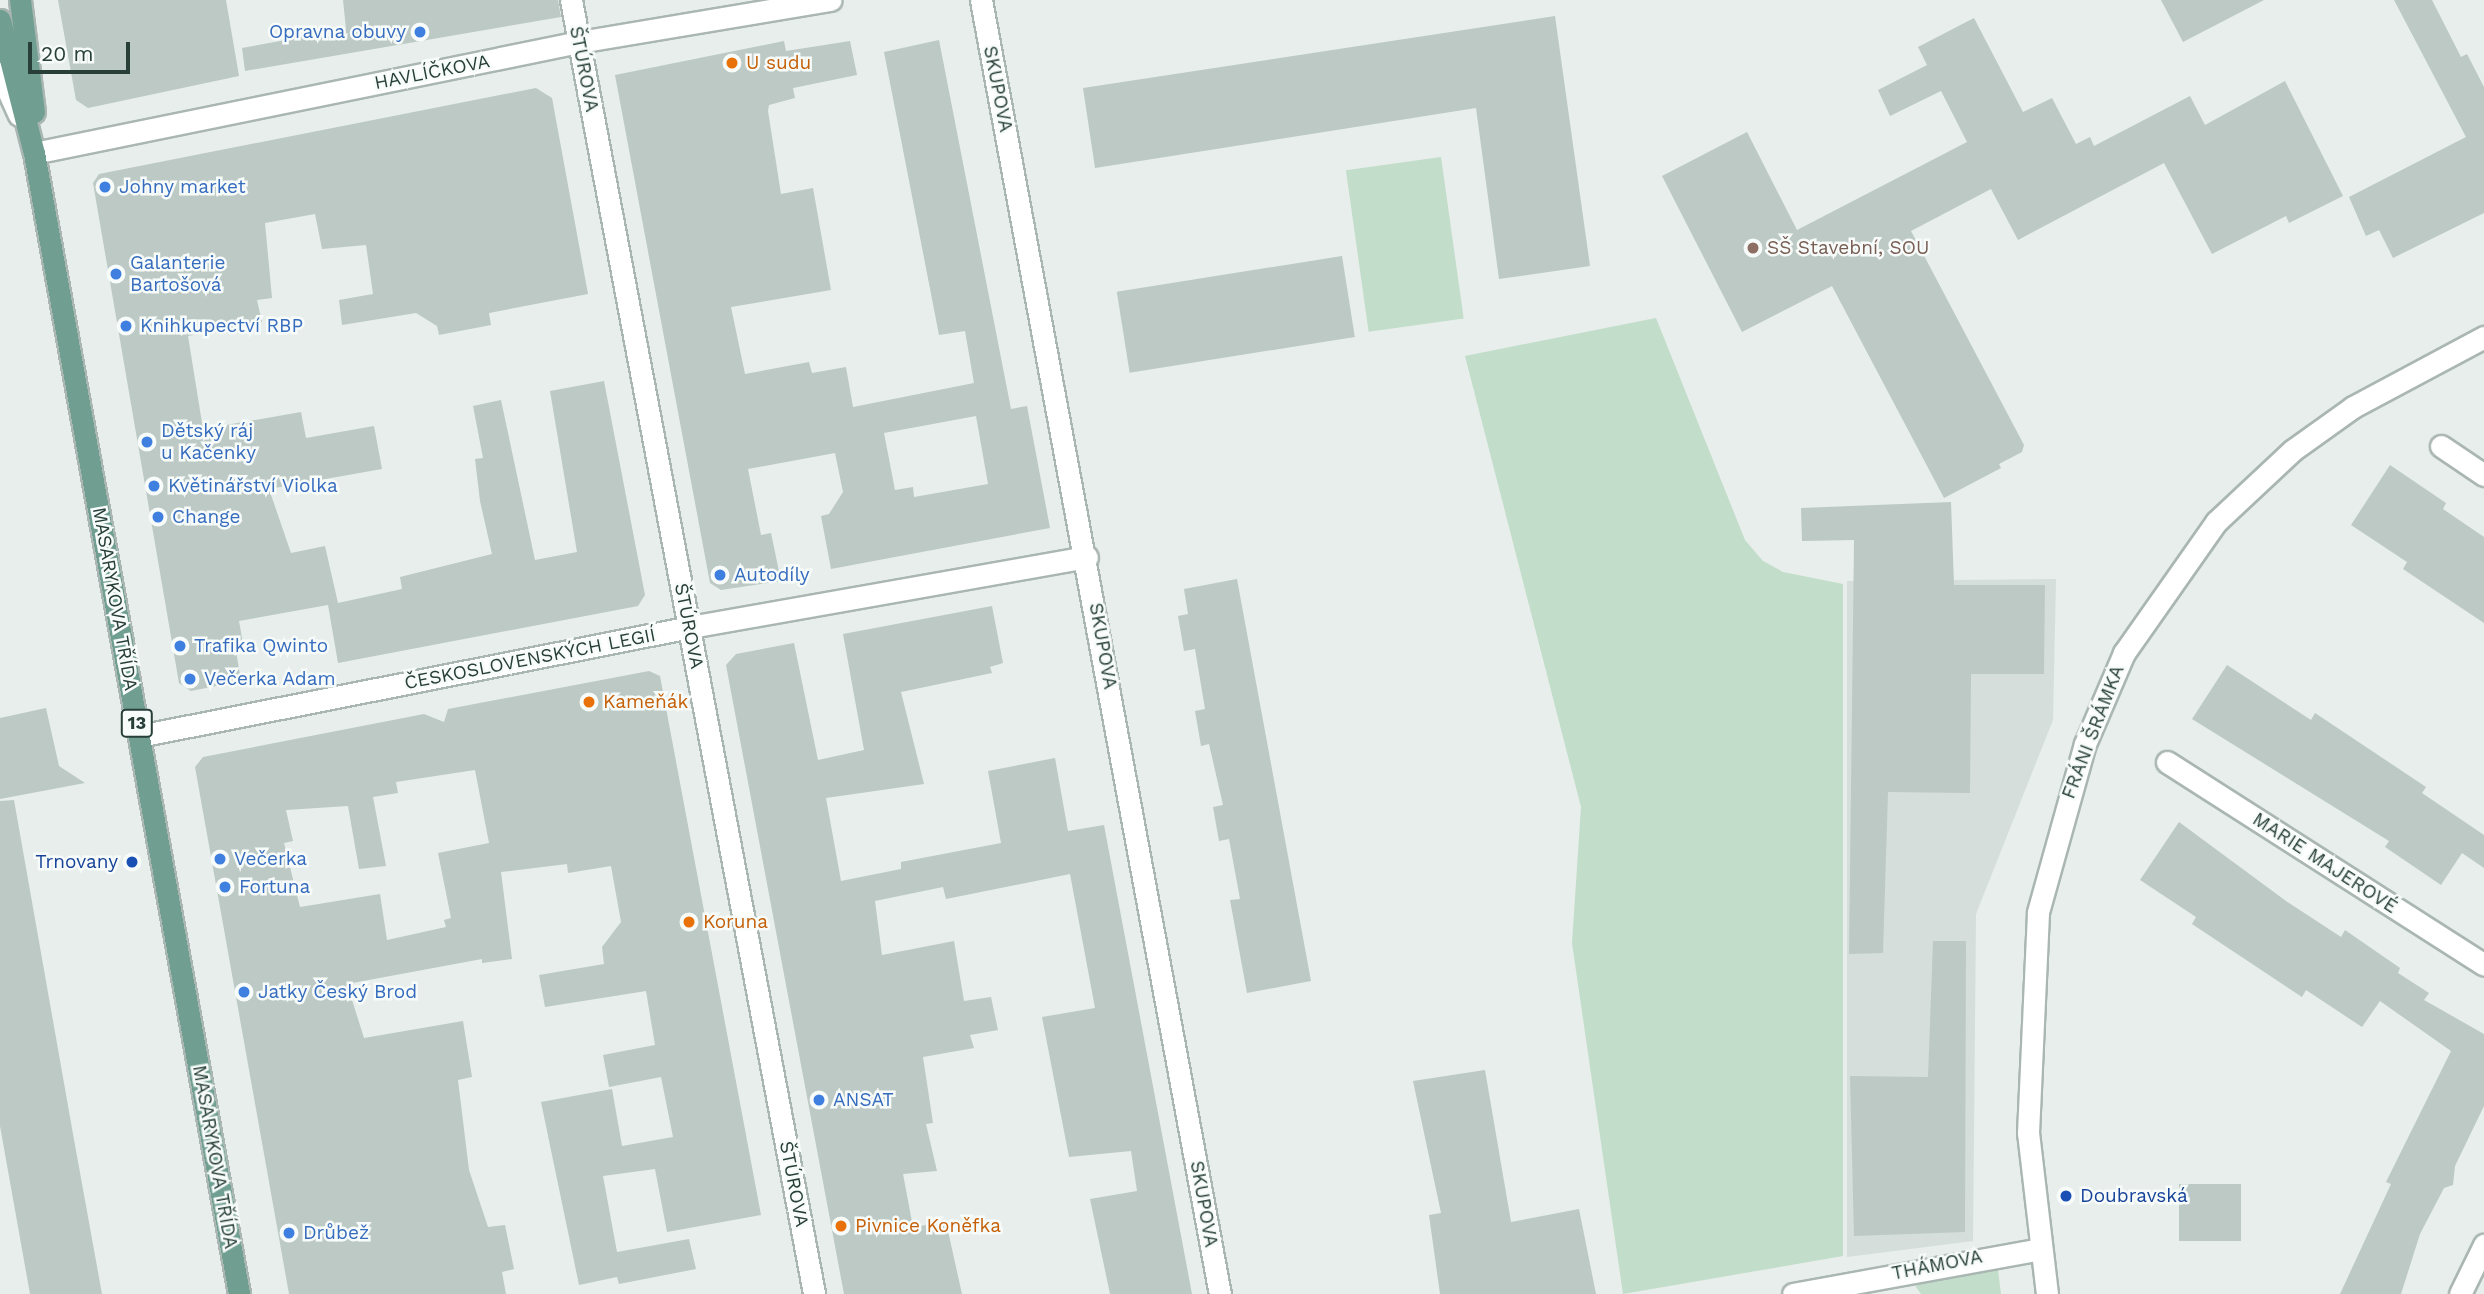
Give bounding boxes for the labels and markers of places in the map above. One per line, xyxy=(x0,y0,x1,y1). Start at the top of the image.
place label: Opravna obuvy xyxy=(268,21,406,43)
marker: Opravna obuvy xyxy=(412,24,428,40)
place label: U sudu xyxy=(746,52,811,74)
marker: U sudu xyxy=(724,55,740,71)
place label: Johny market xyxy=(119,176,246,198)
marker: Johny market xyxy=(97,179,113,195)
place label: SŠ Stavební, SOU xyxy=(1767,237,1929,259)
marker: SŠ Stavební, SOU xyxy=(1745,240,1761,256)
place label: Galanterie Bartošová xyxy=(130,252,225,296)
marker: Galanterie Bartošová xyxy=(108,266,124,282)
place label: Knihkupectví RBP xyxy=(140,315,303,337)
marker: Knihkupectví RBP xyxy=(118,318,134,334)
place label: Dětský ráj u Kačenky xyxy=(161,420,256,464)
marker: Dětský ráj u Kačenky xyxy=(139,434,155,450)
place label: Květinářství Violka xyxy=(168,475,338,497)
marker: Květinářství Violka xyxy=(146,478,162,494)
place label: Change xyxy=(172,506,240,528)
marker: Change xyxy=(150,509,166,525)
place label: Autodíly xyxy=(734,564,810,586)
marker: Autodíly xyxy=(712,567,728,583)
place label: Trafika Qwinto xyxy=(194,635,329,657)
marker: Trafika Qwinto xyxy=(172,638,188,654)
place label: Večerka Adam xyxy=(204,668,337,690)
marker: Večerka Adam xyxy=(182,671,198,687)
place label: Kameňák xyxy=(603,691,688,713)
marker: Kameňák xyxy=(581,694,597,710)
place label: Večerka xyxy=(234,848,307,870)
place label: Trnovany xyxy=(35,851,118,873)
marker: Večerka xyxy=(212,851,228,867)
marker: Trnovany xyxy=(124,854,140,870)
place label: Fortuna xyxy=(239,876,310,898)
marker: Fortuna xyxy=(217,879,233,895)
place label: Koruna xyxy=(703,911,768,933)
marker: Koruna xyxy=(681,914,697,930)
place label: Jatky Český Brod xyxy=(258,981,418,1003)
marker: Jatky Český Brod xyxy=(236,984,252,1000)
place label: ANSAT xyxy=(833,1089,894,1111)
marker: ANSAT xyxy=(811,1092,827,1108)
place label: Doubravská xyxy=(2080,1185,2188,1207)
marker: Doubravská xyxy=(2058,1188,2074,1204)
place label: Pivnice Koněfka xyxy=(855,1215,1001,1237)
marker: Pivnice Koněfka xyxy=(833,1218,849,1234)
place label: Drůbež xyxy=(303,1222,369,1244)
marker: Drůbež xyxy=(281,1225,297,1241)

